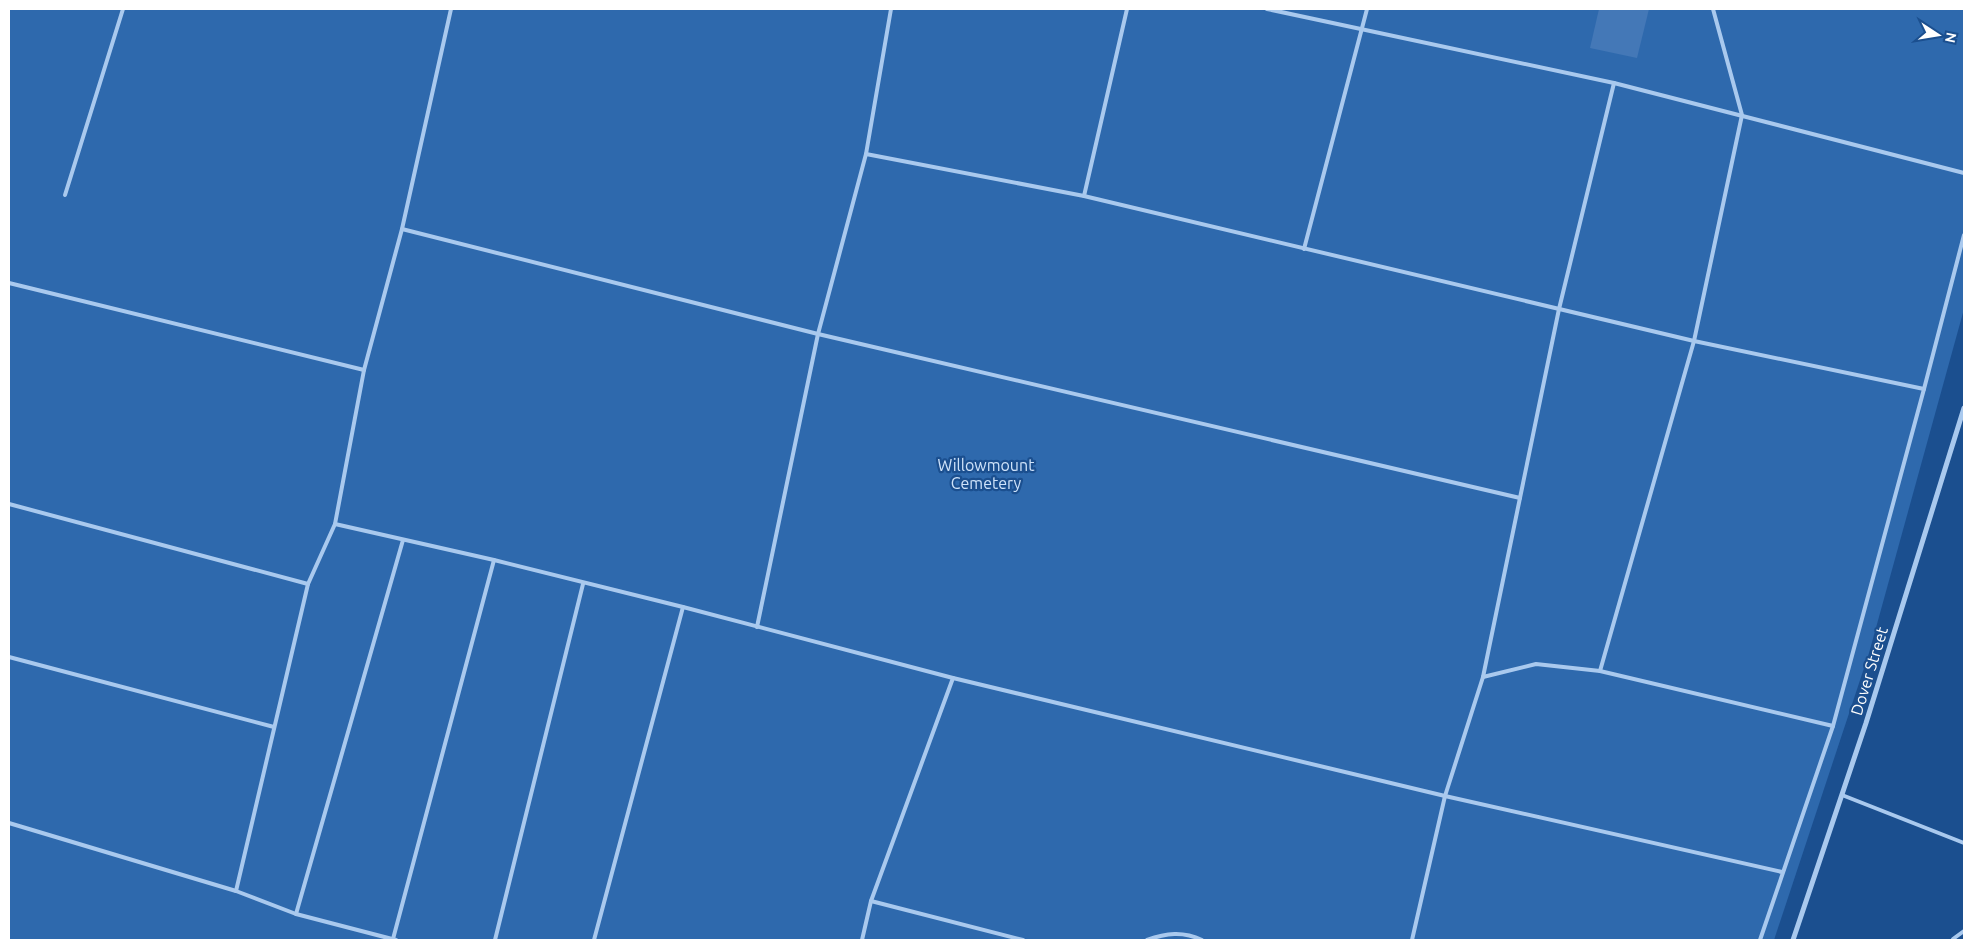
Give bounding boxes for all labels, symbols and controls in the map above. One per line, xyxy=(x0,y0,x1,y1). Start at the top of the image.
north arrow xyxy=(1913,10,1963,60)
text: N xyxy=(1942,31,1960,44)
park label: Willowmount Cemetery xyxy=(938,456,1035,492)
street label: Dover Street xyxy=(1847,624,1891,717)

